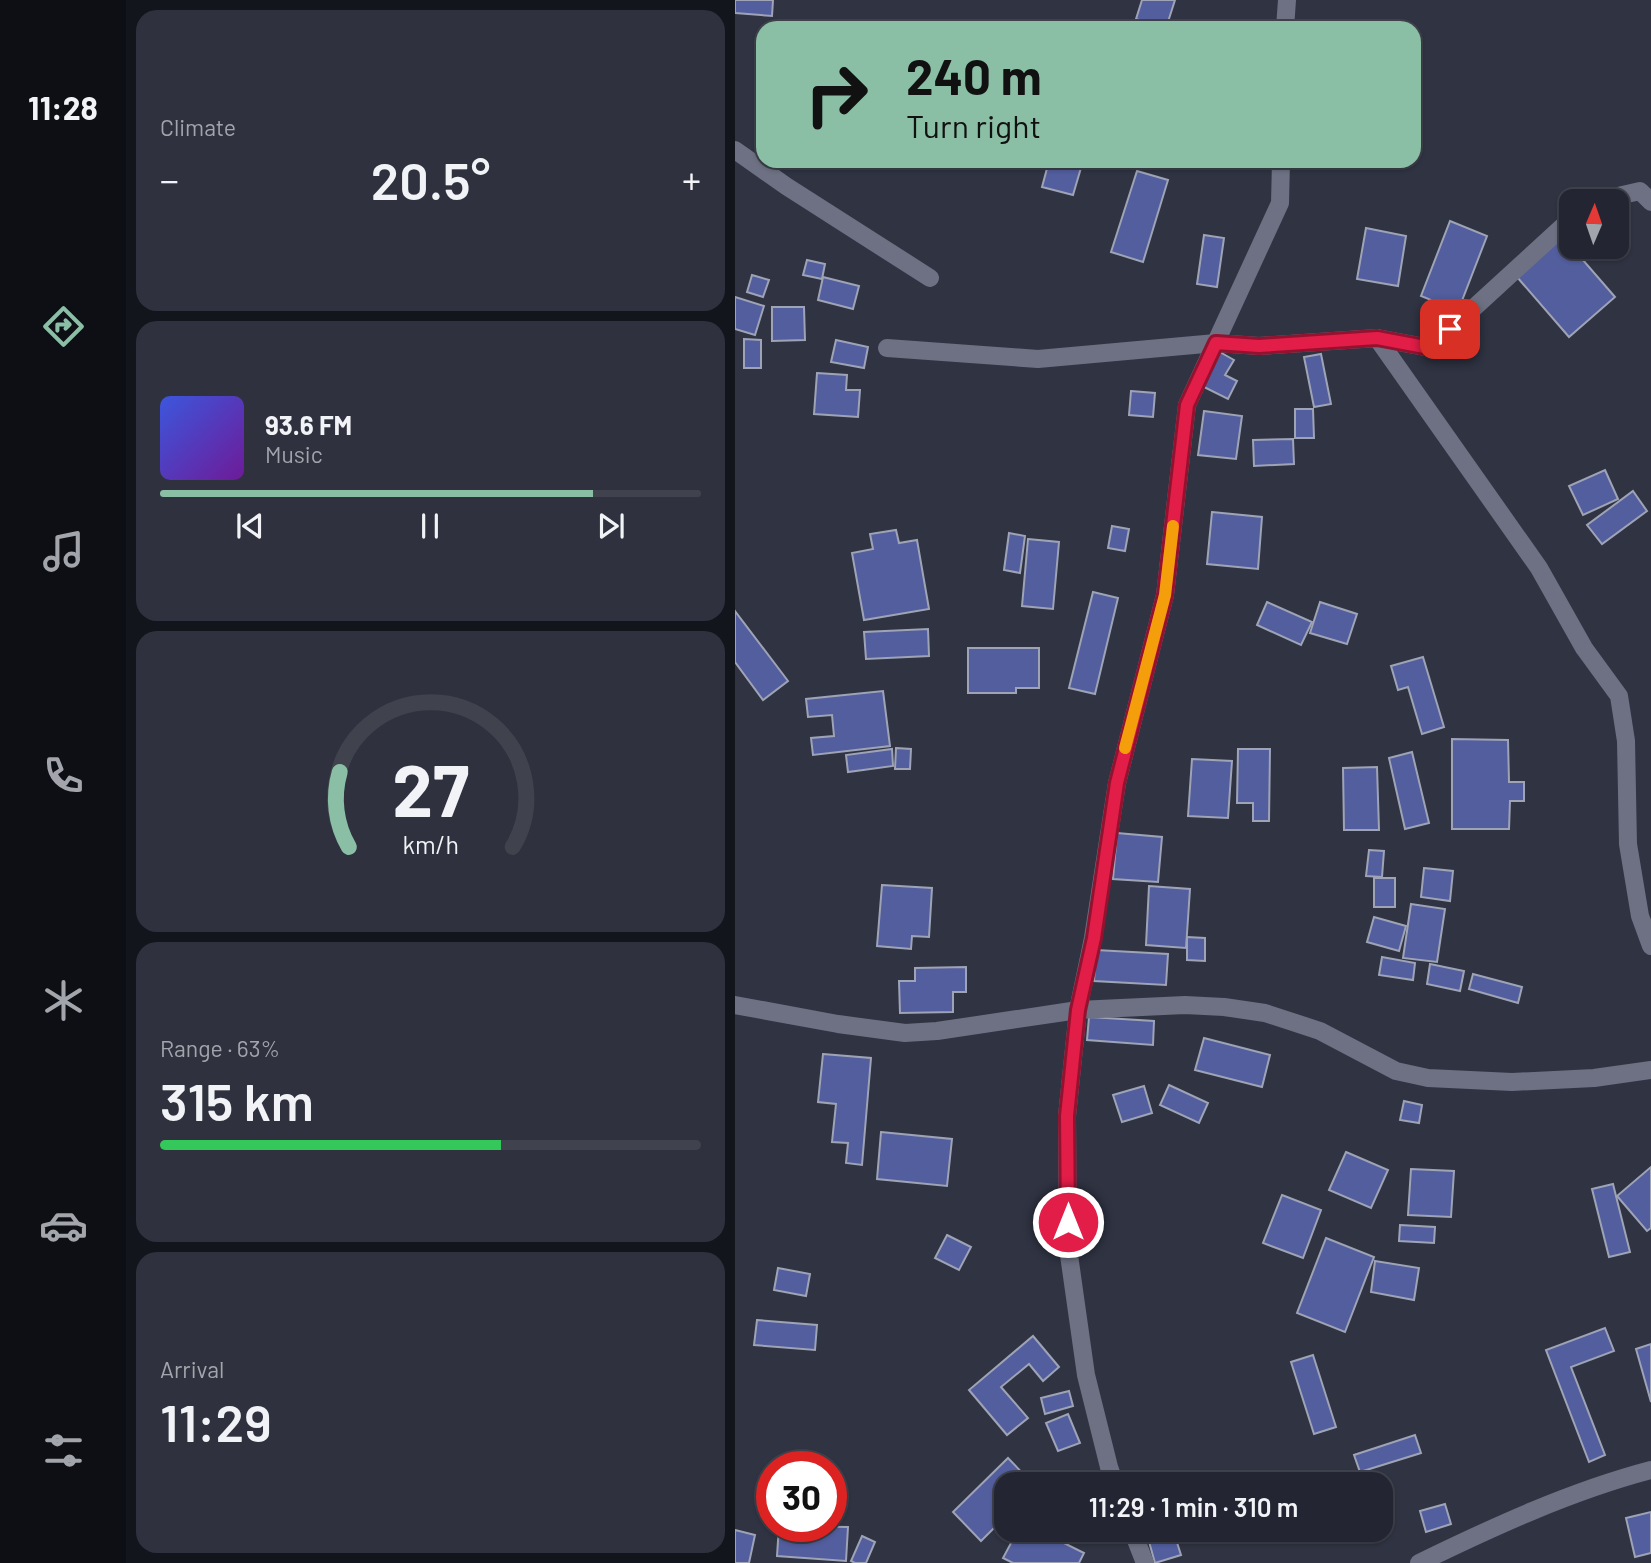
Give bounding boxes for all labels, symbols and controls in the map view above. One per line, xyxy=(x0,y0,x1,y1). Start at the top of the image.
text: 240 m xyxy=(906,46,1042,105)
icon: right xyxy=(791,49,882,140)
text: 11:28 xyxy=(28,88,98,126)
text: Turn right xyxy=(906,106,1041,144)
text: Climate xyxy=(160,113,236,141)
text: 20.5° xyxy=(371,148,490,210)
text: − xyxy=(160,156,179,202)
text: + xyxy=(682,156,701,202)
north arrow xyxy=(1559,189,1629,259)
map controls xyxy=(1559,189,1629,259)
pin xyxy=(1420,299,1480,359)
icon: directions xyxy=(39,302,88,351)
icon: arrive xyxy=(1431,310,1469,348)
text: 93.6 FM xyxy=(265,409,352,440)
text: Music xyxy=(265,440,323,468)
icon: previous xyxy=(231,507,269,545)
icon: pause xyxy=(411,507,449,545)
icon: next xyxy=(592,507,630,545)
icon: music xyxy=(39,527,88,576)
text: 27 xyxy=(392,745,469,833)
icon: phone xyxy=(39,751,88,800)
text: km/h xyxy=(402,829,459,859)
icon: climate xyxy=(39,976,88,1025)
text: Range · 63% xyxy=(160,1034,280,1062)
text: 315 km xyxy=(160,1069,314,1131)
position arrow xyxy=(1031,1185,1105,1259)
icon: car xyxy=(39,1201,88,1250)
text: Arrival xyxy=(160,1355,224,1383)
text: 11:29 xyxy=(160,1390,272,1452)
icon: filters xyxy=(39,1426,88,1475)
speed limit sign: 30 xyxy=(756,1451,847,1542)
text: 11:29 · 1 min · 310 m xyxy=(1089,1491,1298,1522)

